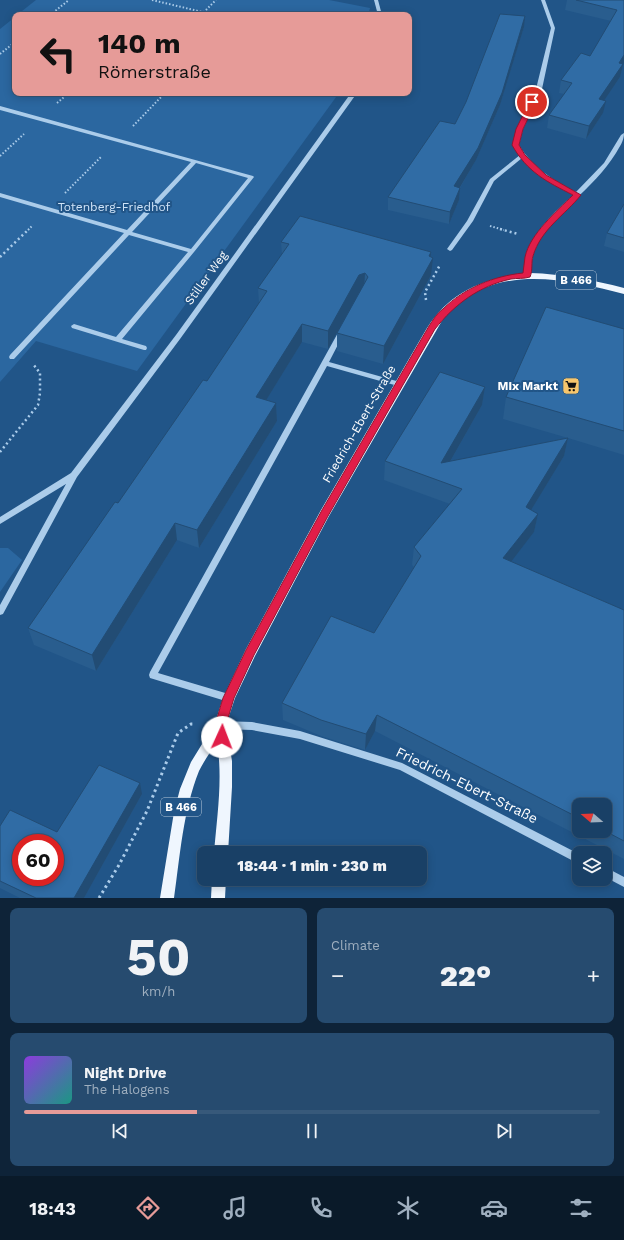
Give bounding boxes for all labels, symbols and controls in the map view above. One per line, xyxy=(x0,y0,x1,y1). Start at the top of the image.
text: 140 m xyxy=(98,27,181,60)
icon: left xyxy=(32,28,84,80)
text: Römerstraße xyxy=(98,61,211,82)
pin xyxy=(515,85,549,119)
icon: arrive xyxy=(521,91,543,113)
park label: Totenberg-Friedhof xyxy=(58,200,171,214)
street label: Stiller Weg xyxy=(182,248,231,308)
road number: B 466 xyxy=(556,271,596,289)
street label: Friedrich-Ebert-Straße xyxy=(320,363,399,485)
supermarket icon: Mix Markt xyxy=(561,376,581,396)
place label: Mix Markt xyxy=(498,379,559,393)
position arrow xyxy=(201,716,243,758)
street label: Friedrich-Ebert-Straße xyxy=(393,744,541,826)
road number: B 466 xyxy=(161,798,201,816)
north arrow xyxy=(572,798,612,838)
map controls xyxy=(572,798,612,886)
speed limit sign: 60 xyxy=(12,834,64,886)
button: layers xyxy=(572,846,612,886)
text: 18:44 · 1 min · 230 m xyxy=(237,857,387,875)
text: 50 xyxy=(127,927,190,988)
text: Climate xyxy=(331,938,380,953)
text: 22° xyxy=(440,958,491,993)
text: − xyxy=(331,963,344,988)
text: + xyxy=(587,963,600,988)
text: km/h xyxy=(142,984,175,999)
text: Night Drive xyxy=(84,1064,167,1082)
text: The Halogens xyxy=(84,1082,170,1097)
icon: previous xyxy=(109,1120,131,1142)
icon: pause xyxy=(301,1120,323,1142)
icon: next xyxy=(493,1120,515,1142)
icon: directions xyxy=(134,1194,162,1222)
icon: music xyxy=(221,1194,249,1222)
icon: phone xyxy=(307,1194,335,1222)
icon: climate xyxy=(394,1194,422,1222)
icon: car xyxy=(480,1194,508,1222)
icon: filters xyxy=(567,1194,595,1222)
text: 18:43 xyxy=(29,1198,76,1219)

